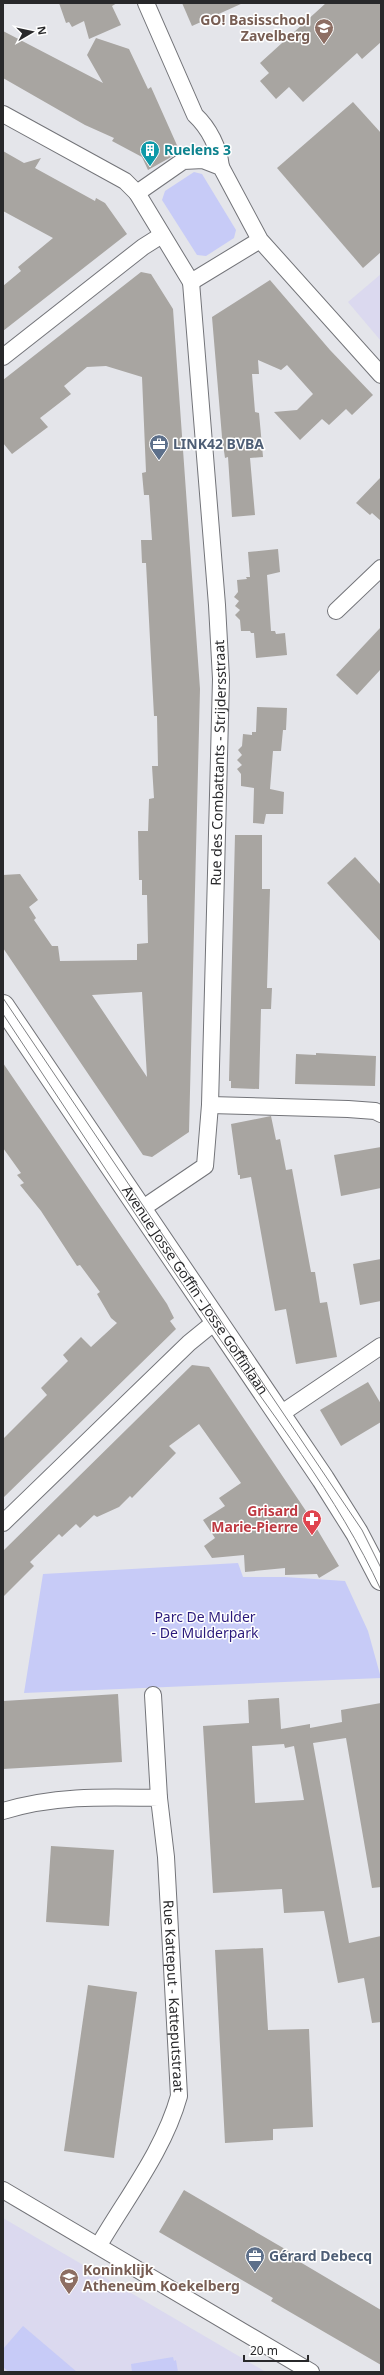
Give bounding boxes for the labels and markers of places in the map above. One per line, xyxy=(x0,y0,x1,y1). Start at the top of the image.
place label: GO! Basisschool Zavelberg xyxy=(200,10,310,45)
school or university icon: GO! Basisschool Zavelberg xyxy=(313,17,335,45)
building icon: Ruelens 3 xyxy=(139,139,161,167)
place label: Ruelens 3 xyxy=(164,140,231,159)
office icon: LINK42 BVBA xyxy=(148,433,170,461)
place label: LINK42 BVBA xyxy=(173,434,264,453)
place label: Grisard Marie-Pierre xyxy=(211,1501,298,1536)
pharmacy icon: Grisard Marie-Pierre xyxy=(301,1508,323,1536)
office icon: Gérard Debecq xyxy=(244,2245,266,2273)
place label: Gérard Debecq xyxy=(269,2246,372,2265)
place label: Koninklijk Atheneum Koekelberg xyxy=(83,2260,240,2295)
school or university icon: Koninklijk Atheneum Koekelberg xyxy=(58,2267,80,2295)

